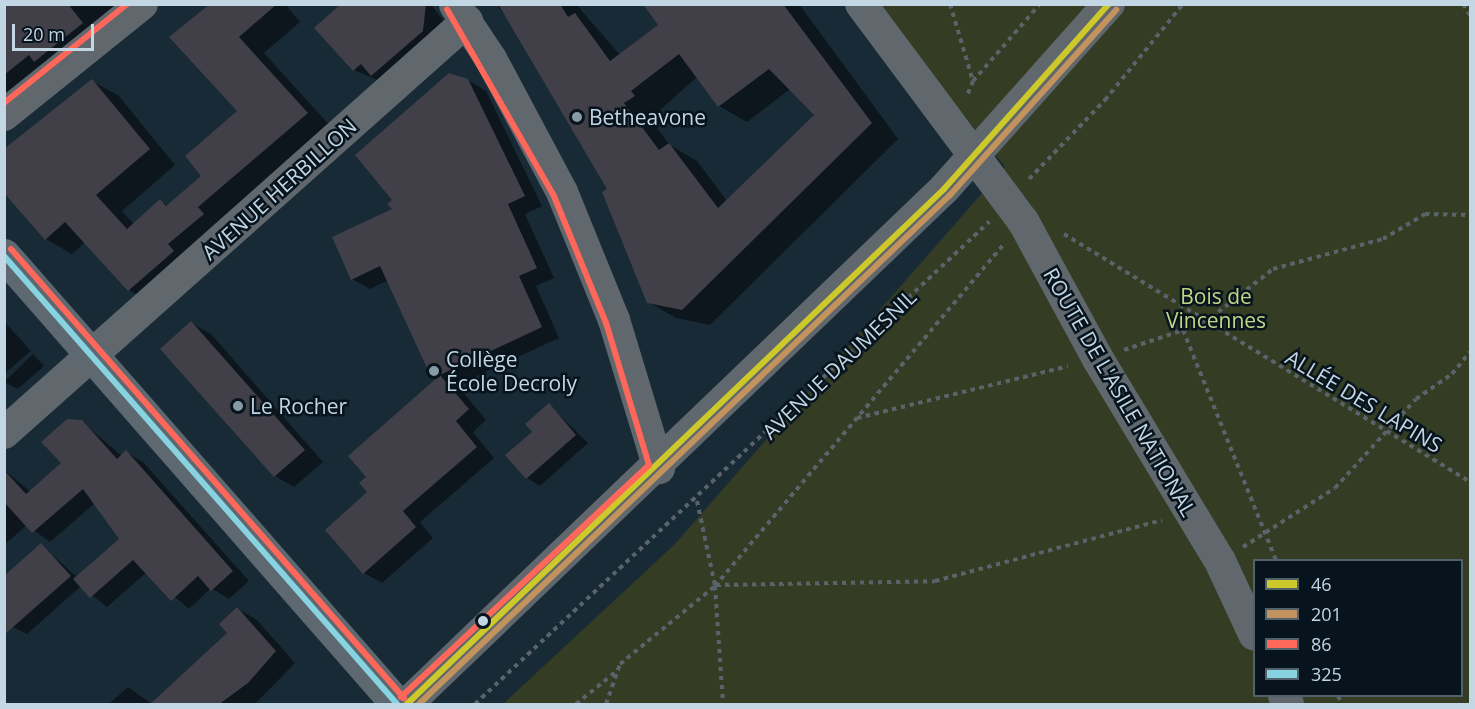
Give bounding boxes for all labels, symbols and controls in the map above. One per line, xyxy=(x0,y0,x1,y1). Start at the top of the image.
scale bar xyxy=(15,12,98,50)
text: 20 m xyxy=(23,22,65,46)
place label: Betheavone xyxy=(589,104,706,130)
marker: Betheavone xyxy=(570,110,584,124)
street label: AVENUE HERBILLON xyxy=(197,113,361,265)
street label: ROUTE DE L'ASILE NATIONAL xyxy=(1038,263,1202,521)
park label: Bois de Vincennes xyxy=(1166,283,1266,333)
street label: AVENUE DAUMESNIL xyxy=(757,284,921,444)
street label: ALLÉE DES LAPINS xyxy=(1281,344,1447,458)
place label: Collège École Decroly xyxy=(446,346,577,396)
marker: Collège École Decroly xyxy=(427,364,441,378)
place label: Le Rocher xyxy=(250,393,347,419)
marker: Le Rocher xyxy=(231,399,245,413)
legend xyxy=(1253,559,1463,697)
text: 46 xyxy=(1311,572,1332,596)
text: 201 xyxy=(1311,602,1342,626)
unlabelled marker xyxy=(477,615,489,627)
text: 86 xyxy=(1311,632,1332,656)
text: 325 xyxy=(1311,662,1342,686)

